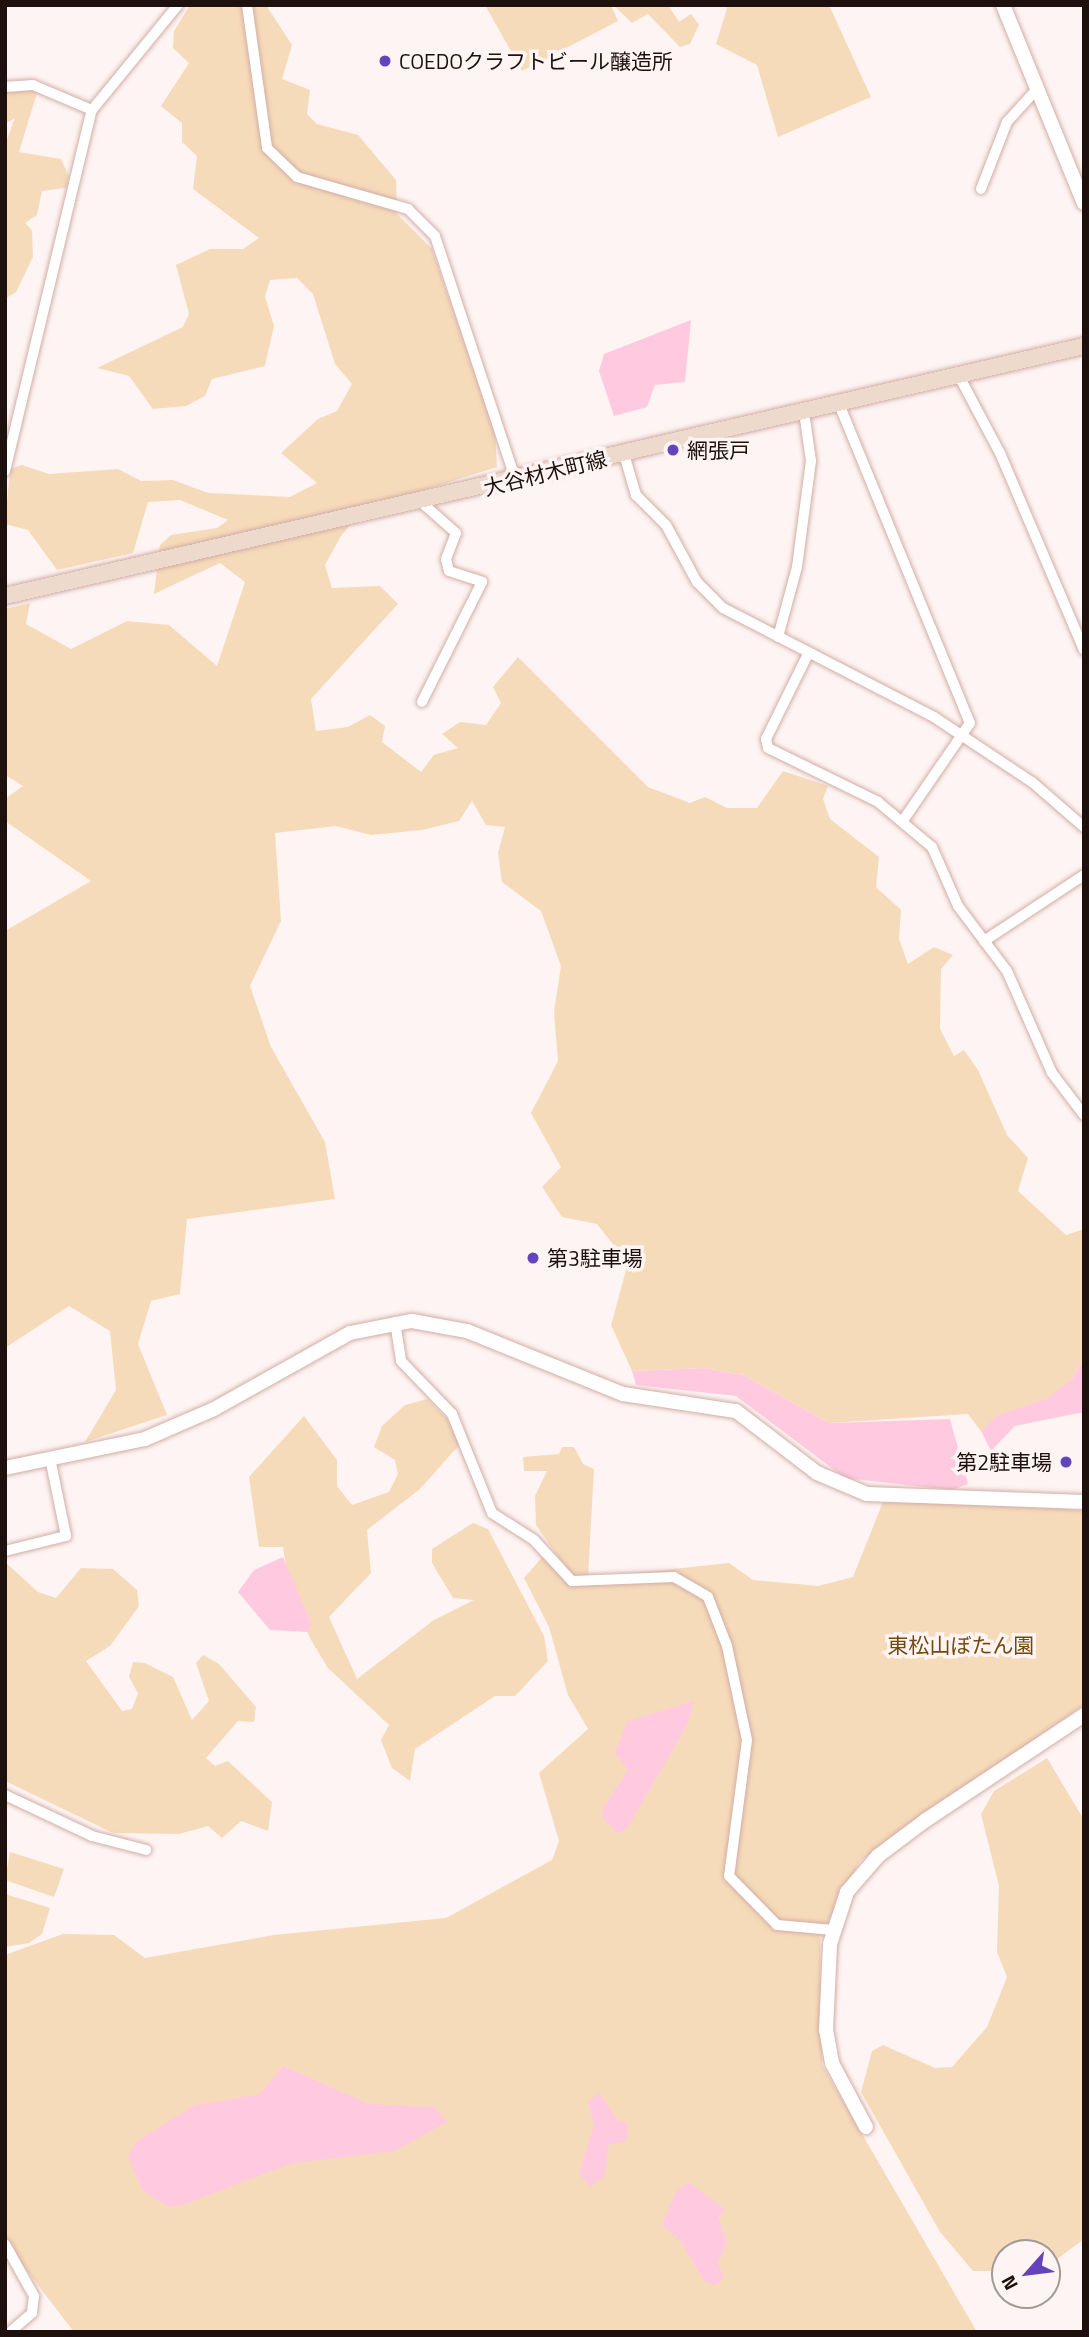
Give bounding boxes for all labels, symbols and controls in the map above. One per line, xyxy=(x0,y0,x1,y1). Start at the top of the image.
place label: COEDOクラフトビール醸造所 xyxy=(399,48,673,74)
marker: COEDOクラフトビール醸造所 xyxy=(377,53,393,69)
place label: 網張戸 xyxy=(687,437,750,463)
marker: 網張戸 xyxy=(665,442,681,458)
street label: 大谷材木町線 xyxy=(481,446,609,500)
place label: 第3駐車場 xyxy=(547,1245,643,1271)
marker: 第3駐車場 xyxy=(525,1250,541,1266)
place label: 第2駐車場 xyxy=(956,1449,1052,1475)
marker: 第2駐車場 xyxy=(1058,1454,1074,1470)
park label: 東松山ぼたん園 xyxy=(888,1632,1034,1658)
north arrow xyxy=(991,2239,1061,2309)
text: N xyxy=(993,2271,1025,2296)

